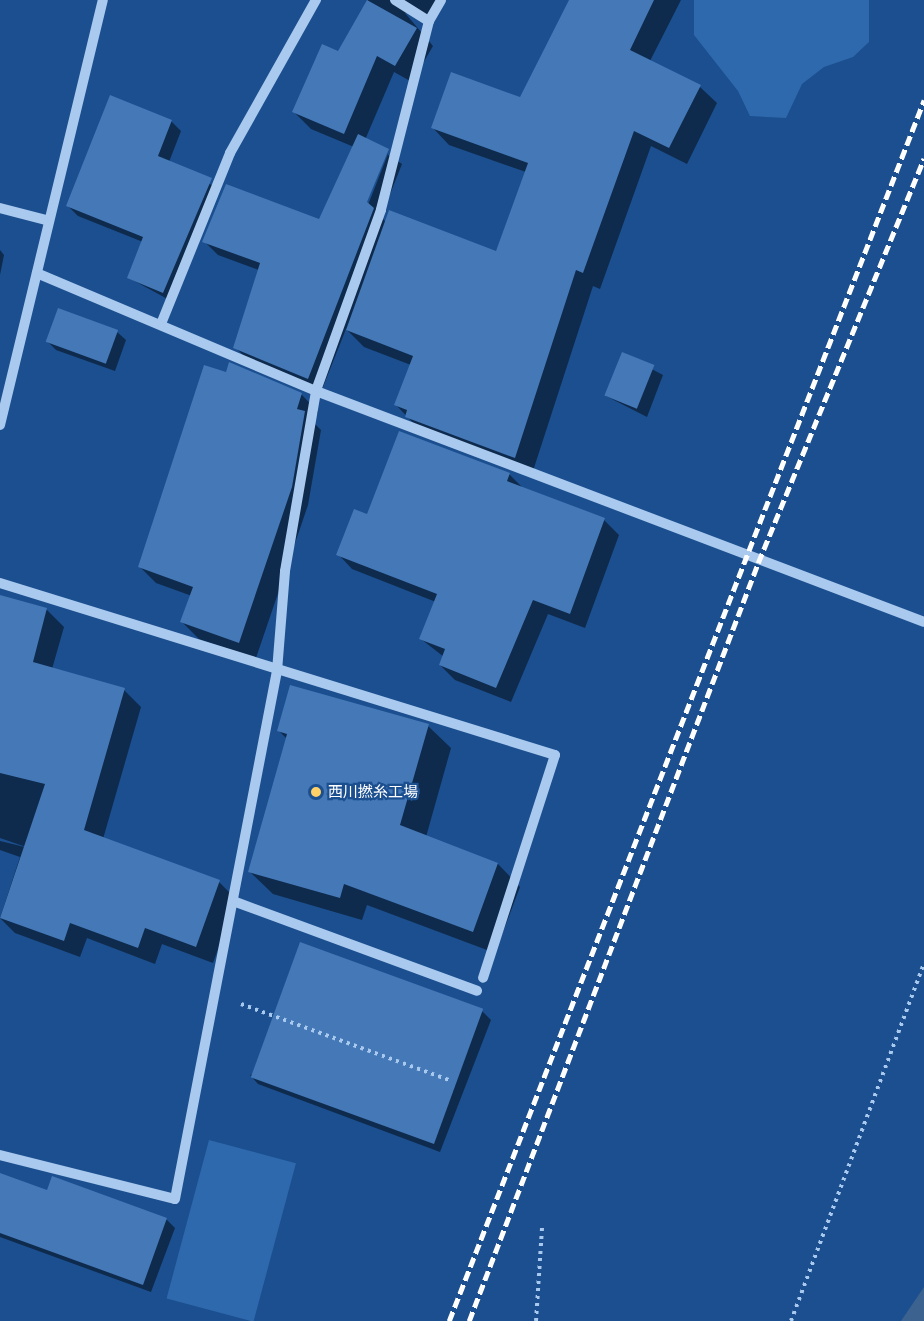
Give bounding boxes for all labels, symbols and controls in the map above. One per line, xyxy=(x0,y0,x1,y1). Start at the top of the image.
place label: 西川撚糸工場 xyxy=(328,783,418,801)
marker: 西川撚糸工場 xyxy=(309,785,323,799)

